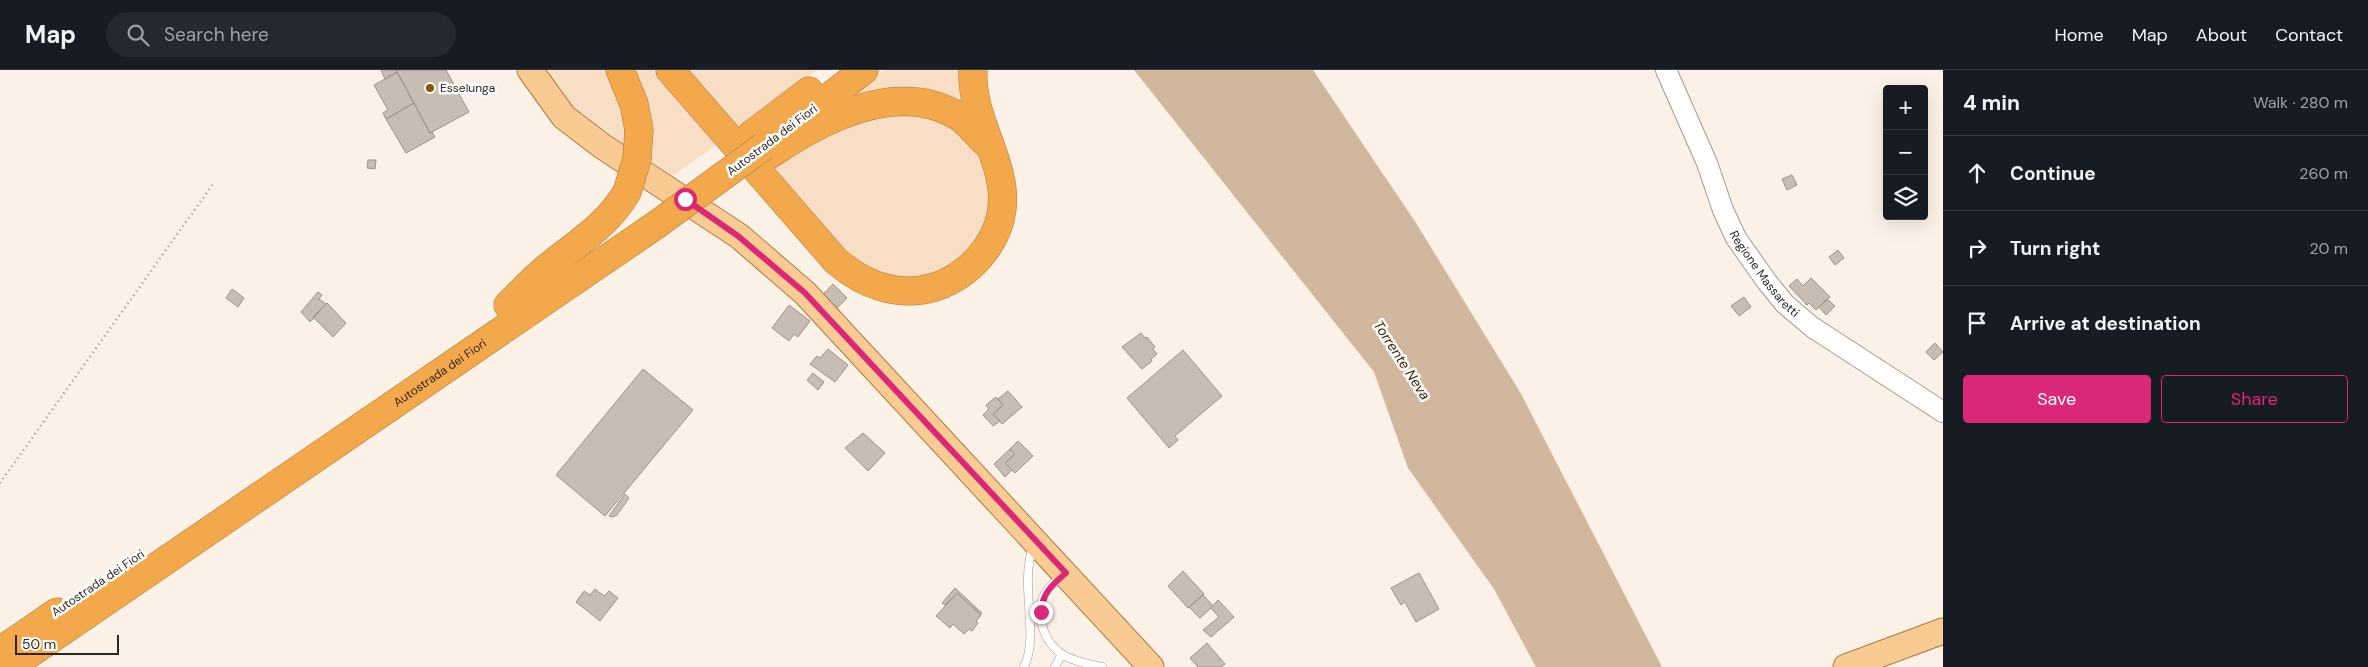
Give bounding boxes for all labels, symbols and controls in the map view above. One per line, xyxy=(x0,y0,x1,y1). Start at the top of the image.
search box xyxy=(106,12,456,57)
text: Map xyxy=(25,19,76,50)
icon: search xyxy=(124,21,152,49)
text: Search here xyxy=(164,22,269,47)
text: Home xyxy=(2054,23,2104,47)
text: Map xyxy=(2132,23,2168,47)
text: About xyxy=(2196,23,2247,47)
text: Contact xyxy=(2275,23,2343,47)
place label: Esselunga xyxy=(440,80,495,96)
marker: Esselunga xyxy=(424,82,436,94)
map controls xyxy=(1883,85,1928,220)
button: + xyxy=(1883,85,1928,130)
text: 4 min xyxy=(1963,89,2020,117)
text: Walk · 280 m xyxy=(2253,92,2348,113)
street label: Autostrada dei Fiori xyxy=(724,101,821,179)
button: − xyxy=(1883,130,1928,175)
icon: ahead xyxy=(1963,159,1991,187)
text: Continue xyxy=(2010,161,2096,186)
text: 260 m xyxy=(2299,163,2348,184)
button: layers xyxy=(1883,175,1928,220)
route start xyxy=(674,188,697,211)
street label: Regione Massaretti xyxy=(1726,228,1803,321)
icon: right xyxy=(1963,234,1991,262)
text: Turn right xyxy=(2010,236,2100,261)
text: 20 m xyxy=(2309,238,2348,259)
icon: arrive xyxy=(1963,309,1991,337)
text: Arrive at destination xyxy=(2010,311,2201,336)
water label: Torrente Neva xyxy=(1370,317,1435,403)
street label: Autostrada dei Fiori xyxy=(390,335,490,410)
button: Save xyxy=(1963,375,2151,423)
button: Share xyxy=(2161,375,2348,423)
street label: Autostrada dei Fiori xyxy=(48,546,148,620)
route end xyxy=(1030,601,1053,624)
scale bar xyxy=(15,632,119,655)
text: 50 m xyxy=(22,635,56,653)

